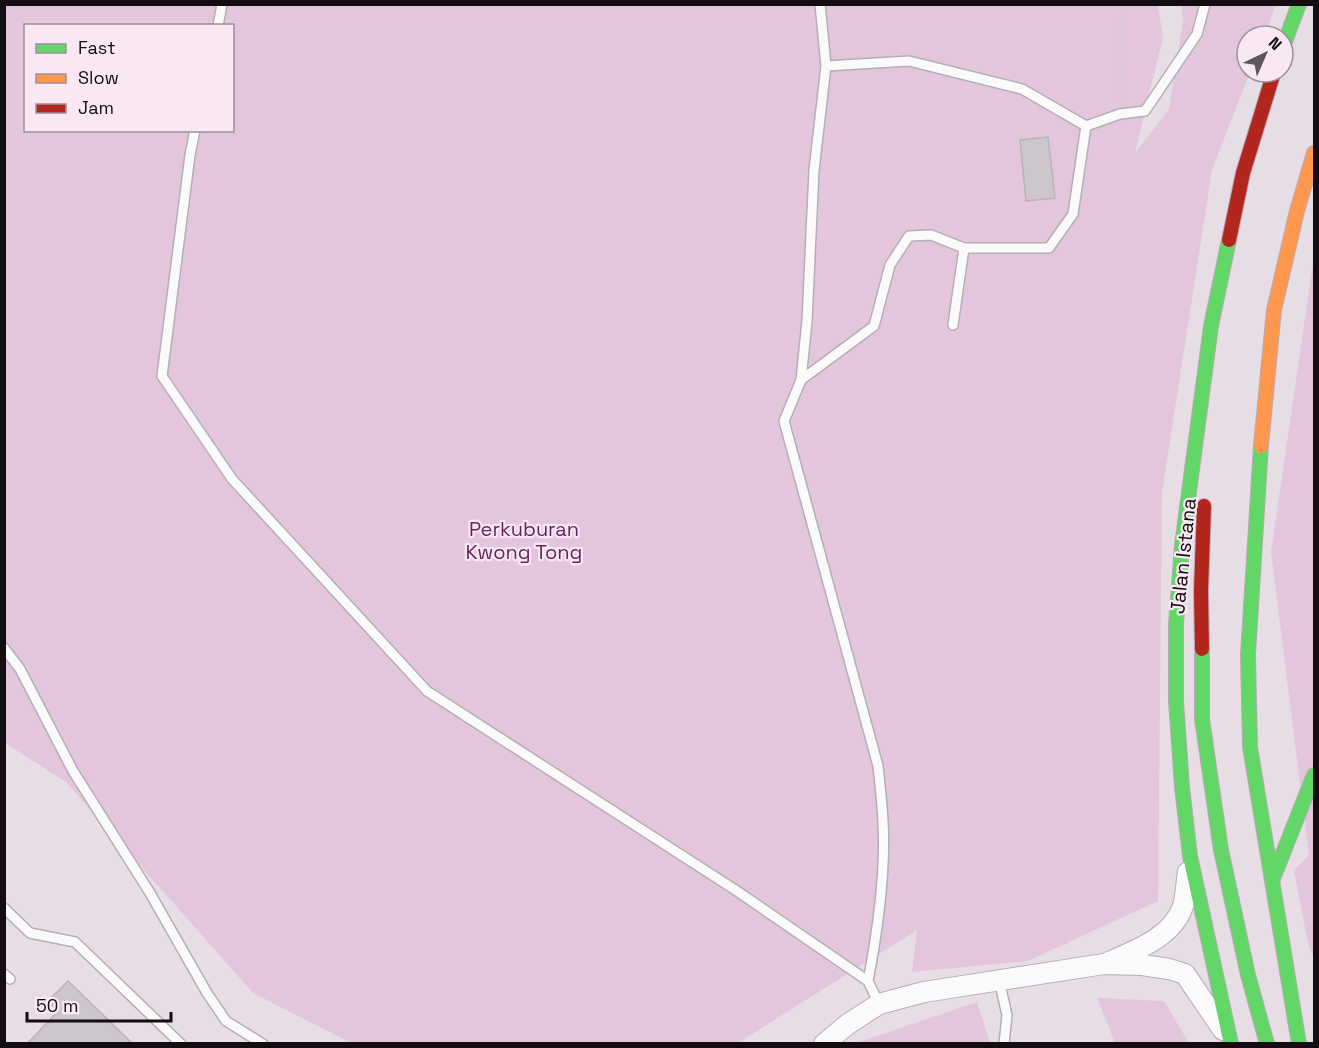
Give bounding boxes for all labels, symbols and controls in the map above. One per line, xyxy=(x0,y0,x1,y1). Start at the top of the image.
legend xyxy=(24,24,234,132)
north arrow xyxy=(1235,24,1295,84)
text: N xyxy=(1264,32,1286,55)
text: Fast xyxy=(78,36,115,59)
text: Slow xyxy=(78,66,119,89)
text: Jam xyxy=(78,96,114,119)
street label: Jalan Istana xyxy=(1164,497,1202,615)
park label: Perkuburan Kwong Tong xyxy=(466,516,582,565)
scale bar xyxy=(27,985,171,1023)
text: 50 m xyxy=(36,994,78,1017)

